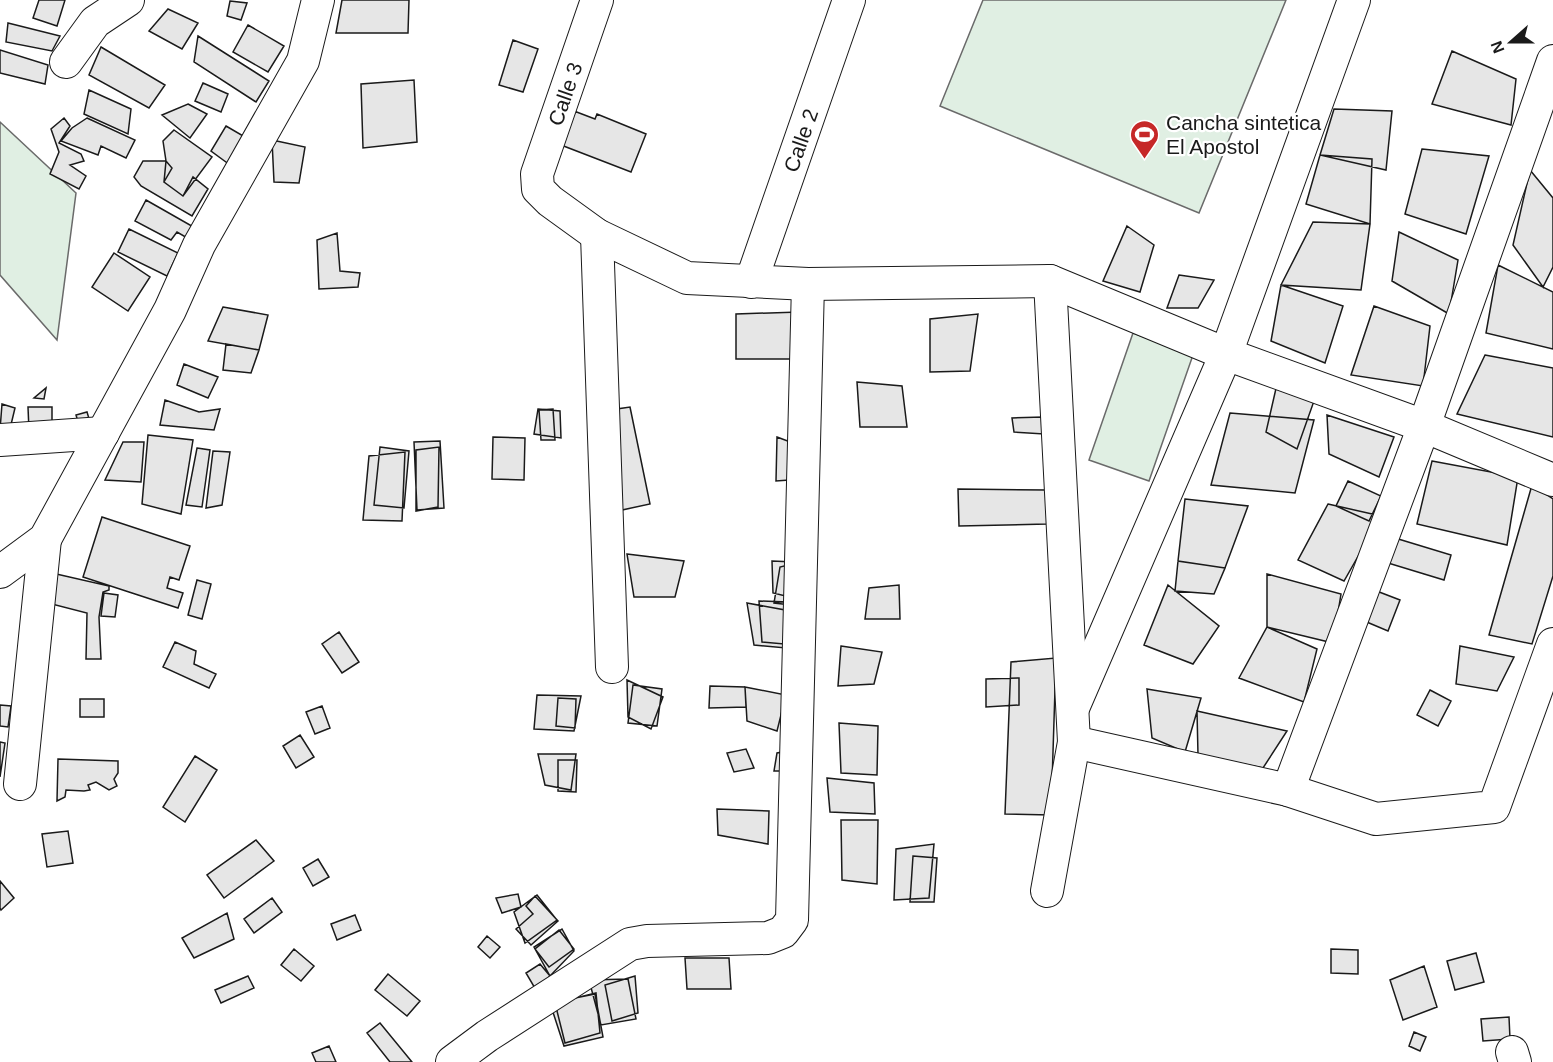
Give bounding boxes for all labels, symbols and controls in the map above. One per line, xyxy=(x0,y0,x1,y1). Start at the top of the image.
north arrow xyxy=(1481,12,1541,72)
text: N xyxy=(1487,39,1507,56)
street label: Calle 3 xyxy=(543,59,587,129)
street label: Calle 2 xyxy=(779,106,822,175)
place label: Cancha sintetica El Apostol xyxy=(1166,111,1322,158)
sports icon: Cancha sintetica El Apostol xyxy=(1129,118,1161,160)

